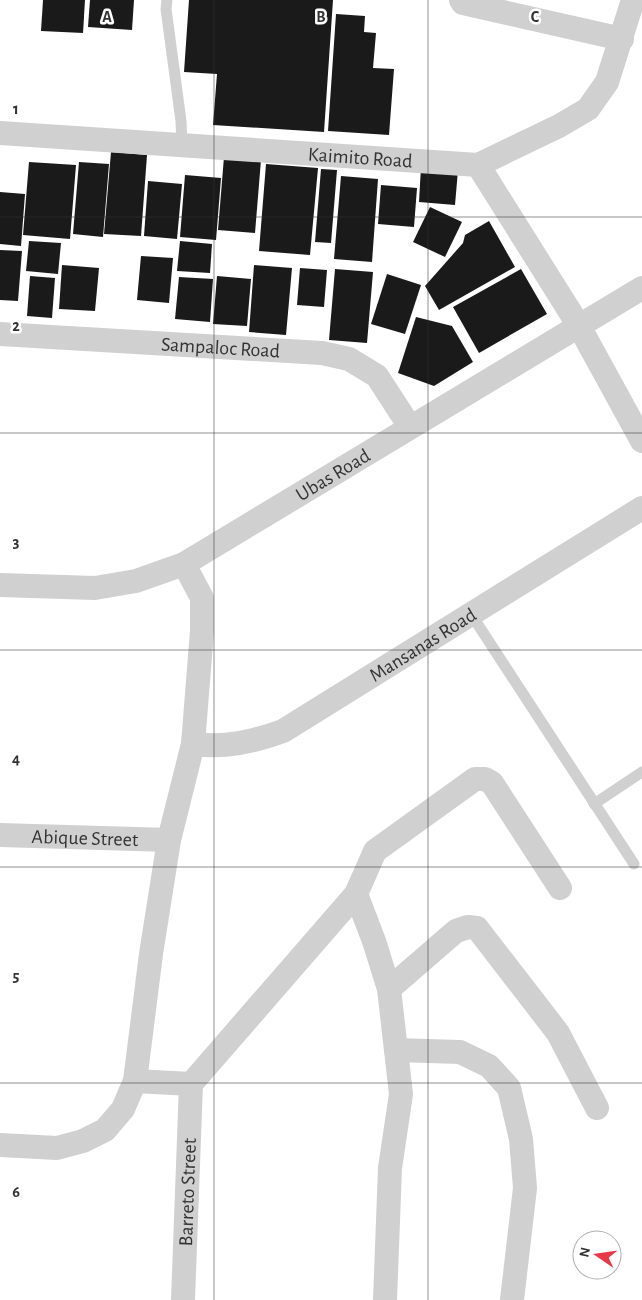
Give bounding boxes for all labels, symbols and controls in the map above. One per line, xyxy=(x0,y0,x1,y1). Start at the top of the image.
text: A xyxy=(102,9,112,25)
text: B xyxy=(316,9,326,25)
text: C xyxy=(531,9,540,25)
text: 1 xyxy=(13,101,19,117)
street label: Kaimito Road xyxy=(307,145,413,172)
text: 2 xyxy=(12,318,20,334)
street label: Sampaloc Road xyxy=(160,335,281,362)
street label: Ubas Road xyxy=(293,445,374,505)
text: 3 xyxy=(13,534,20,550)
street label: Mansanas Road xyxy=(366,605,480,686)
text: 4 xyxy=(12,751,20,767)
street label: Abique Street xyxy=(31,827,139,850)
text: 5 xyxy=(13,968,20,984)
street label: Barreto Street xyxy=(176,1137,200,1247)
text: 6 xyxy=(12,1184,20,1200)
north arrow xyxy=(572,1230,622,1280)
text: N xyxy=(577,1246,593,1259)

